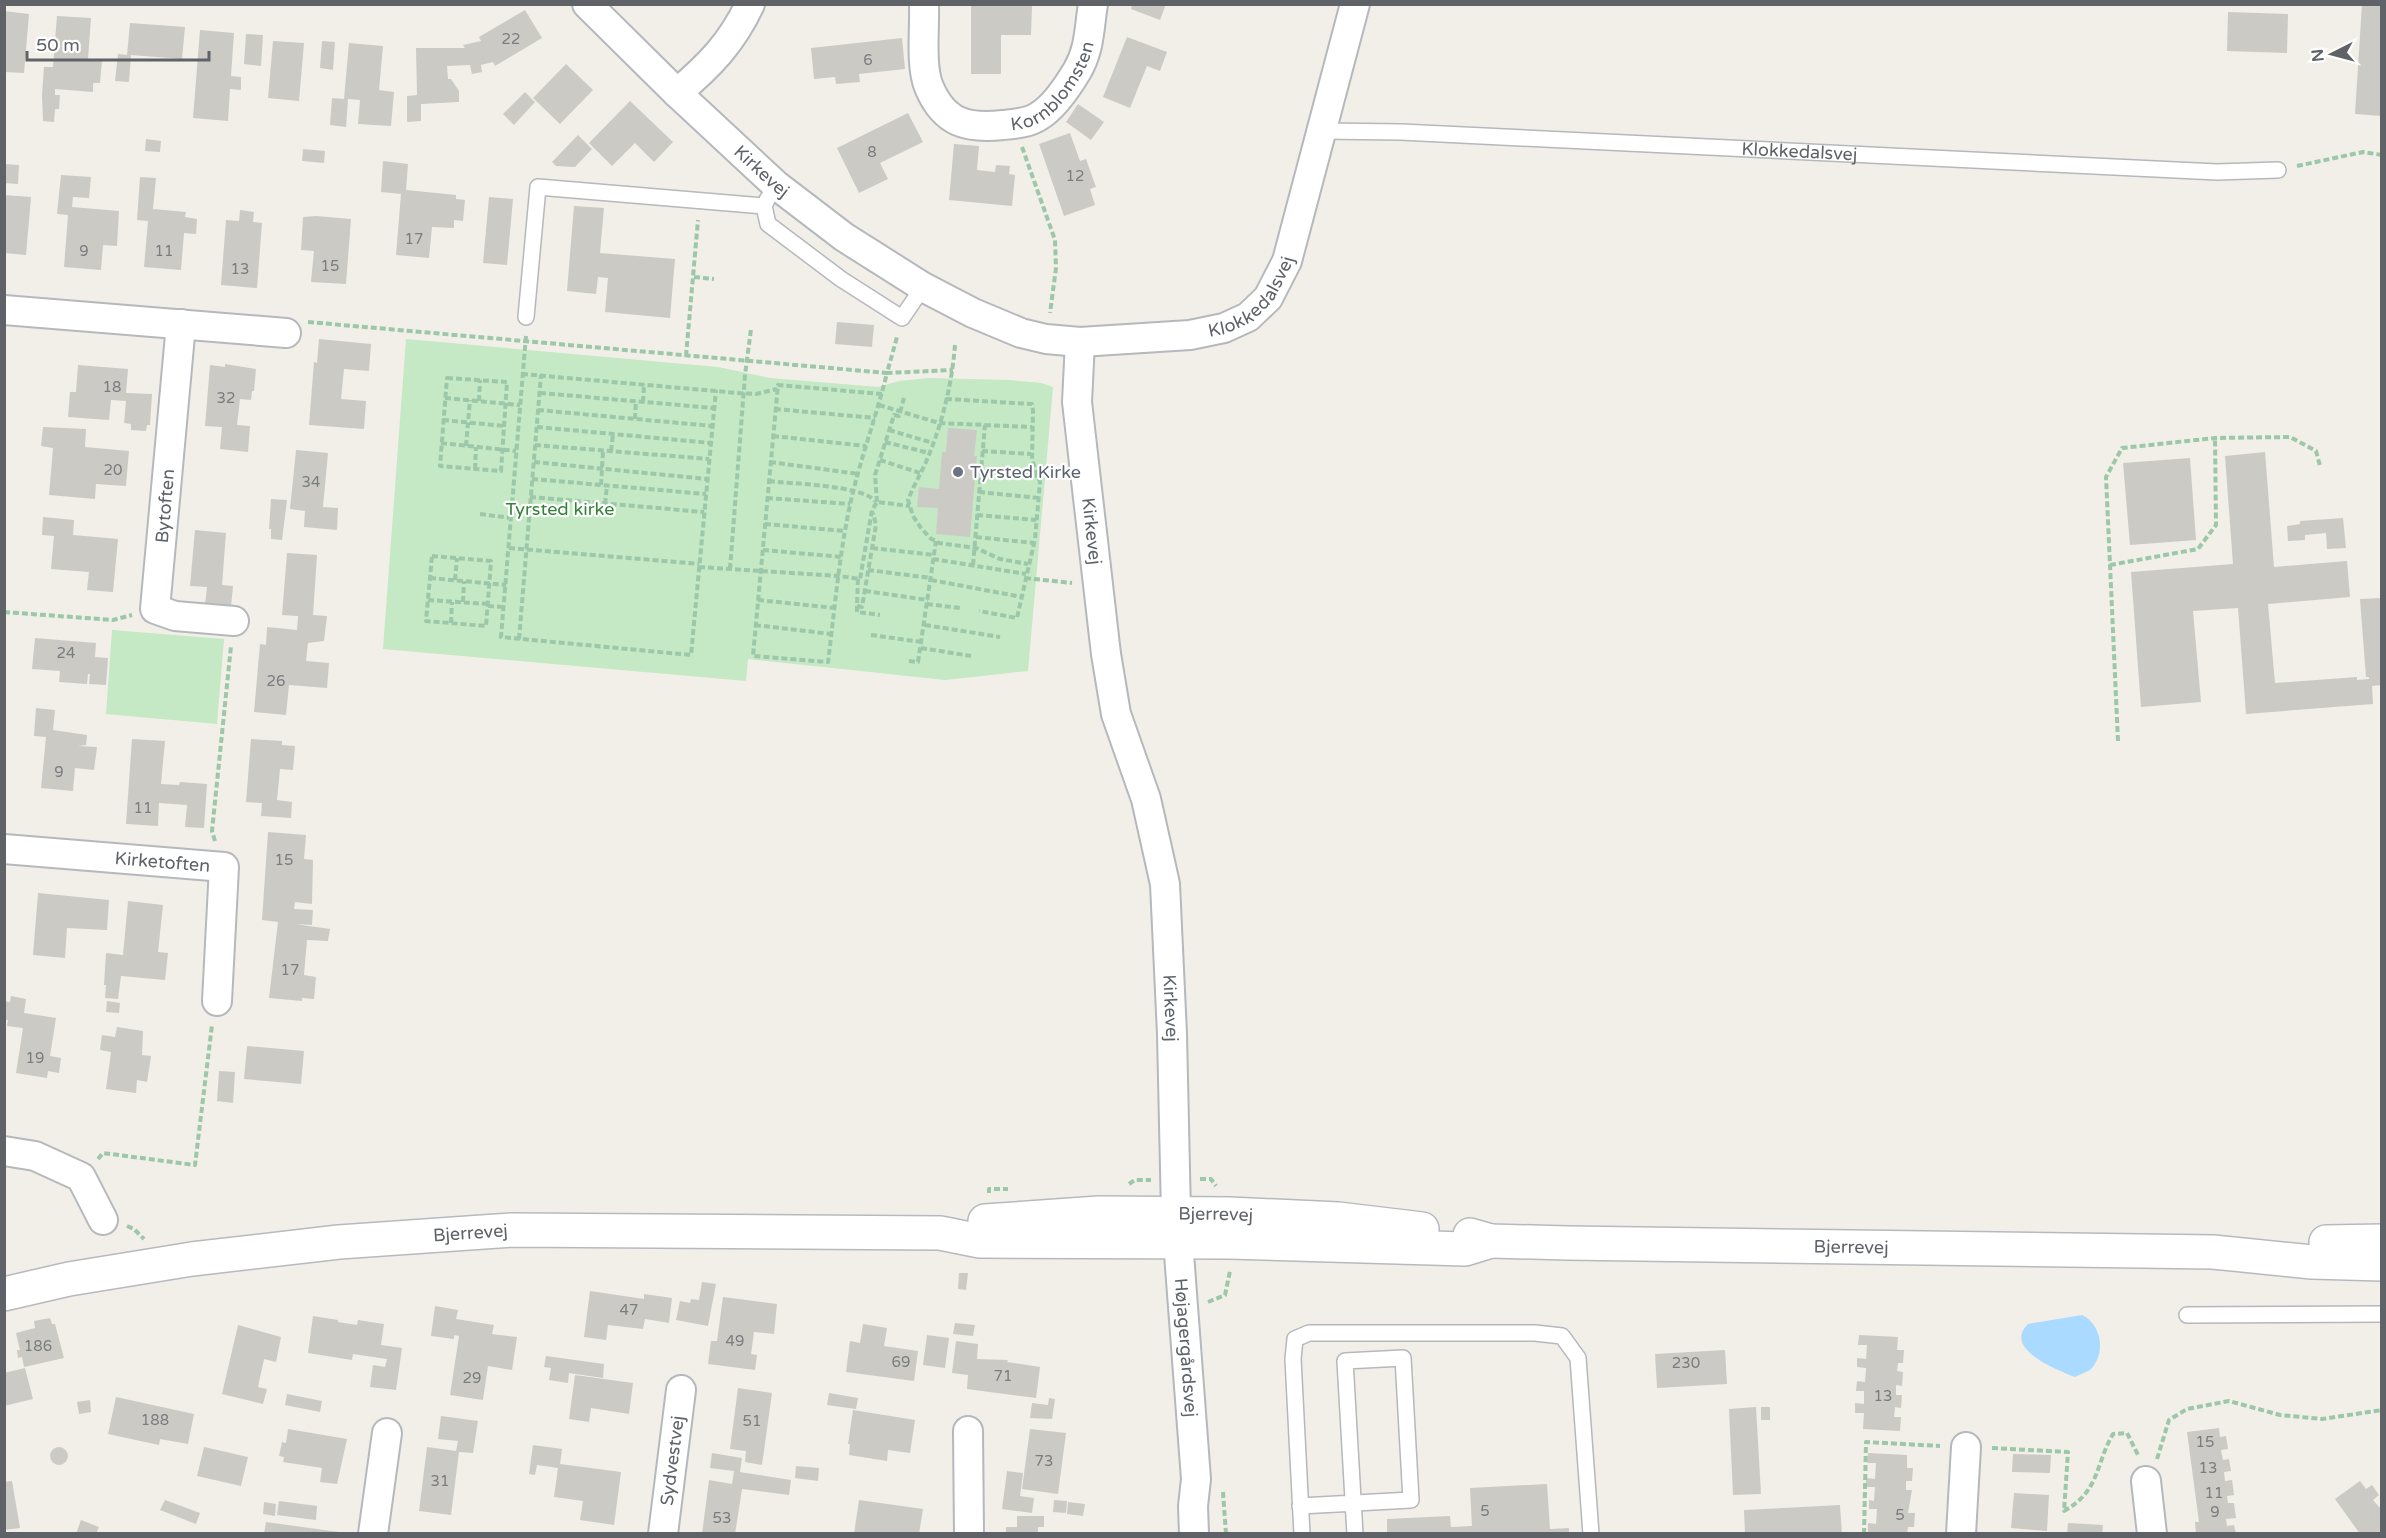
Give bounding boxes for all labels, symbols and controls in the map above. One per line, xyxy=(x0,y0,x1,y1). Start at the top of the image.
scale bar xyxy=(27,24,208,62)
north arrow xyxy=(2302,24,2362,84)
house number: 22 xyxy=(502,30,520,48)
text: 50 m xyxy=(36,34,80,56)
street label: Kornblomsten xyxy=(1009,39,1099,135)
text: N xyxy=(2307,48,2329,63)
house number: 6 xyxy=(863,51,873,69)
street label: Klokkedalsvej xyxy=(1741,138,1858,165)
street label: Kirkevej xyxy=(729,141,794,202)
house number: 8 xyxy=(867,143,877,161)
house number: 12 xyxy=(1066,167,1084,185)
house number: 17 xyxy=(405,230,423,248)
house number: 9 xyxy=(79,242,89,260)
house number: 11 xyxy=(155,242,173,260)
street label: Klokkedalsvej xyxy=(1206,254,1299,342)
house number: 15 xyxy=(321,257,339,275)
house number: 13 xyxy=(231,260,249,278)
house number: 18 xyxy=(103,378,121,396)
house number: 32 xyxy=(217,389,235,407)
house number: 20 xyxy=(104,461,122,479)
place label: Tyrsted Kirke xyxy=(970,461,1081,483)
marker: Tyrsted Kirke xyxy=(951,465,965,479)
street label: Bytoften xyxy=(151,468,179,544)
house number: 34 xyxy=(302,473,320,491)
street label: Kirkevej xyxy=(1077,496,1107,566)
park label: Tyrsted kirke xyxy=(506,498,614,520)
house number: 24 xyxy=(57,644,75,662)
house number: 26 xyxy=(267,672,285,690)
house number: 9 xyxy=(54,763,64,781)
house number: 11 xyxy=(134,799,152,817)
street label: Kirketoften xyxy=(114,847,211,877)
house number: 15 xyxy=(275,851,293,869)
house number: 17 xyxy=(281,961,299,979)
street label: Kirkevej xyxy=(1158,974,1183,1042)
house number: 19 xyxy=(26,1049,44,1067)
street label: Bjerrevej xyxy=(1178,1203,1254,1226)
street label: Bjerrevej xyxy=(432,1219,509,1246)
street label: Bjerrevej xyxy=(1813,1235,1889,1258)
street label: Højagergårdsvej xyxy=(1170,1277,1202,1418)
house number: 47 xyxy=(620,1301,638,1319)
house number: 49 xyxy=(726,1332,744,1350)
house number: 186 xyxy=(24,1337,52,1355)
house number: 69 xyxy=(892,1353,910,1371)
house number: 230 xyxy=(1672,1354,1700,1372)
house number: 71 xyxy=(994,1367,1012,1385)
house number: 29 xyxy=(463,1369,481,1387)
house number: 13 xyxy=(1874,1387,1892,1405)
house number: 188 xyxy=(141,1411,169,1429)
house number: 51 xyxy=(743,1412,761,1430)
street label: Sydvestvej xyxy=(656,1414,689,1507)
house number: 15 xyxy=(2196,1433,2214,1451)
house number: 73 xyxy=(1035,1452,1053,1470)
house number: 13 xyxy=(2199,1459,2217,1477)
house number: 31 xyxy=(431,1472,449,1490)
house number: 11 xyxy=(2205,1484,2223,1502)
house number: 5 xyxy=(1480,1502,1490,1520)
house number: 9 xyxy=(2210,1503,2220,1521)
house number: 5 xyxy=(1895,1506,1905,1524)
house number: 53 xyxy=(713,1509,731,1527)

